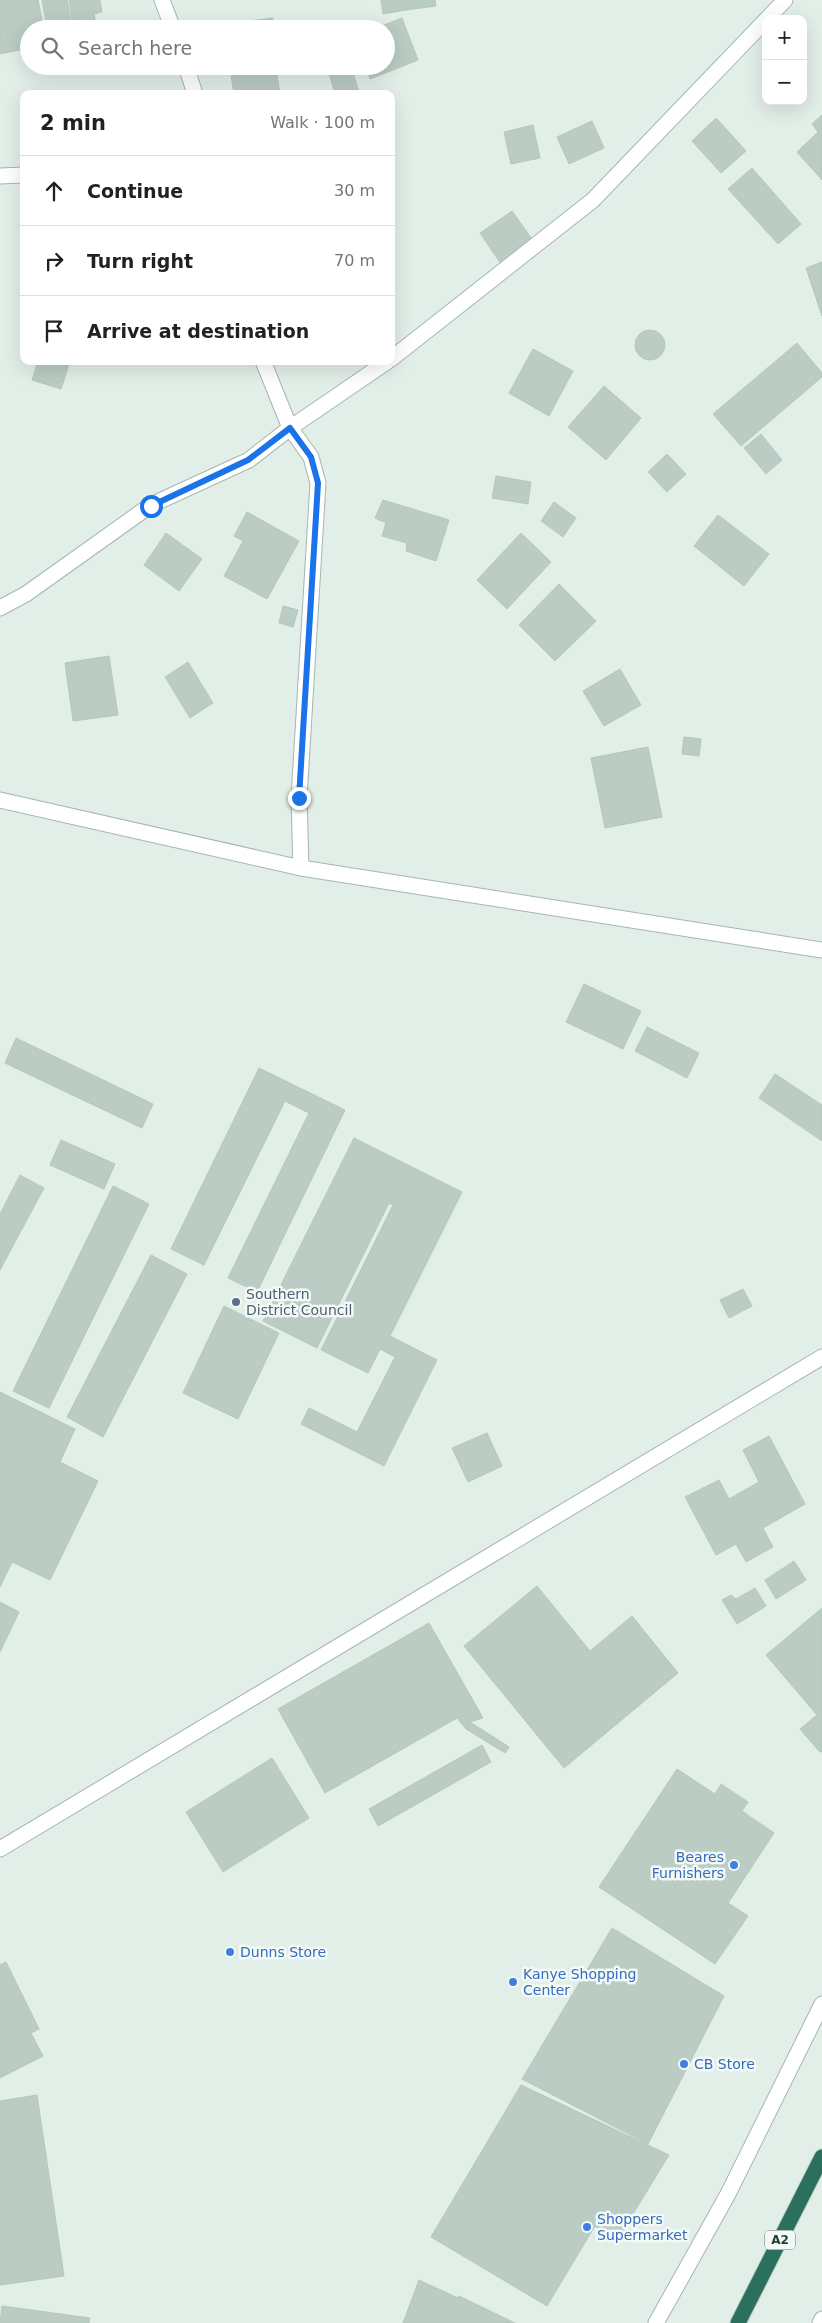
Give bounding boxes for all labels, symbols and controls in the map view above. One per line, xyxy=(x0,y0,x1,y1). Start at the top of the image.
map controls xyxy=(762,15,807,105)
button: + xyxy=(762,15,807,60)
search box xyxy=(20,20,395,75)
icon: search xyxy=(38,34,66,62)
text: Search here xyxy=(78,37,192,59)
button: − xyxy=(762,60,807,105)
text: 2 min xyxy=(40,111,106,135)
text: Walk · 100 m xyxy=(270,113,375,132)
icon: ahead xyxy=(40,177,68,205)
text: Continue xyxy=(87,180,183,202)
text: 30 m xyxy=(334,181,375,200)
icon: right xyxy=(40,247,68,275)
text: Turn right xyxy=(87,250,193,272)
text: 70 m xyxy=(334,251,375,270)
icon: arrive xyxy=(40,317,68,345)
text: Arrive at destination xyxy=(87,320,309,342)
route start xyxy=(140,495,163,518)
route end xyxy=(288,787,311,810)
place label: Southern District Council xyxy=(246,1286,352,1318)
marker: Southern District Council xyxy=(230,1296,242,1308)
place label: Beares Furnishers xyxy=(652,1849,724,1881)
marker: Beares Furnishers xyxy=(728,1859,740,1871)
place label: Dunns Store xyxy=(240,1944,326,1960)
marker: Dunns Store xyxy=(224,1946,236,1958)
place label: Kanye Shopping Center xyxy=(523,1966,636,1998)
marker: Kanye Shopping Center xyxy=(507,1976,519,1988)
place label: CB Store xyxy=(694,2056,755,2072)
marker: CB Store xyxy=(678,2058,690,2070)
place label: Shoppers Supermarket xyxy=(597,2211,688,2243)
marker: Shoppers Supermarket xyxy=(581,2221,593,2233)
road number: A2 xyxy=(765,2230,795,2250)

